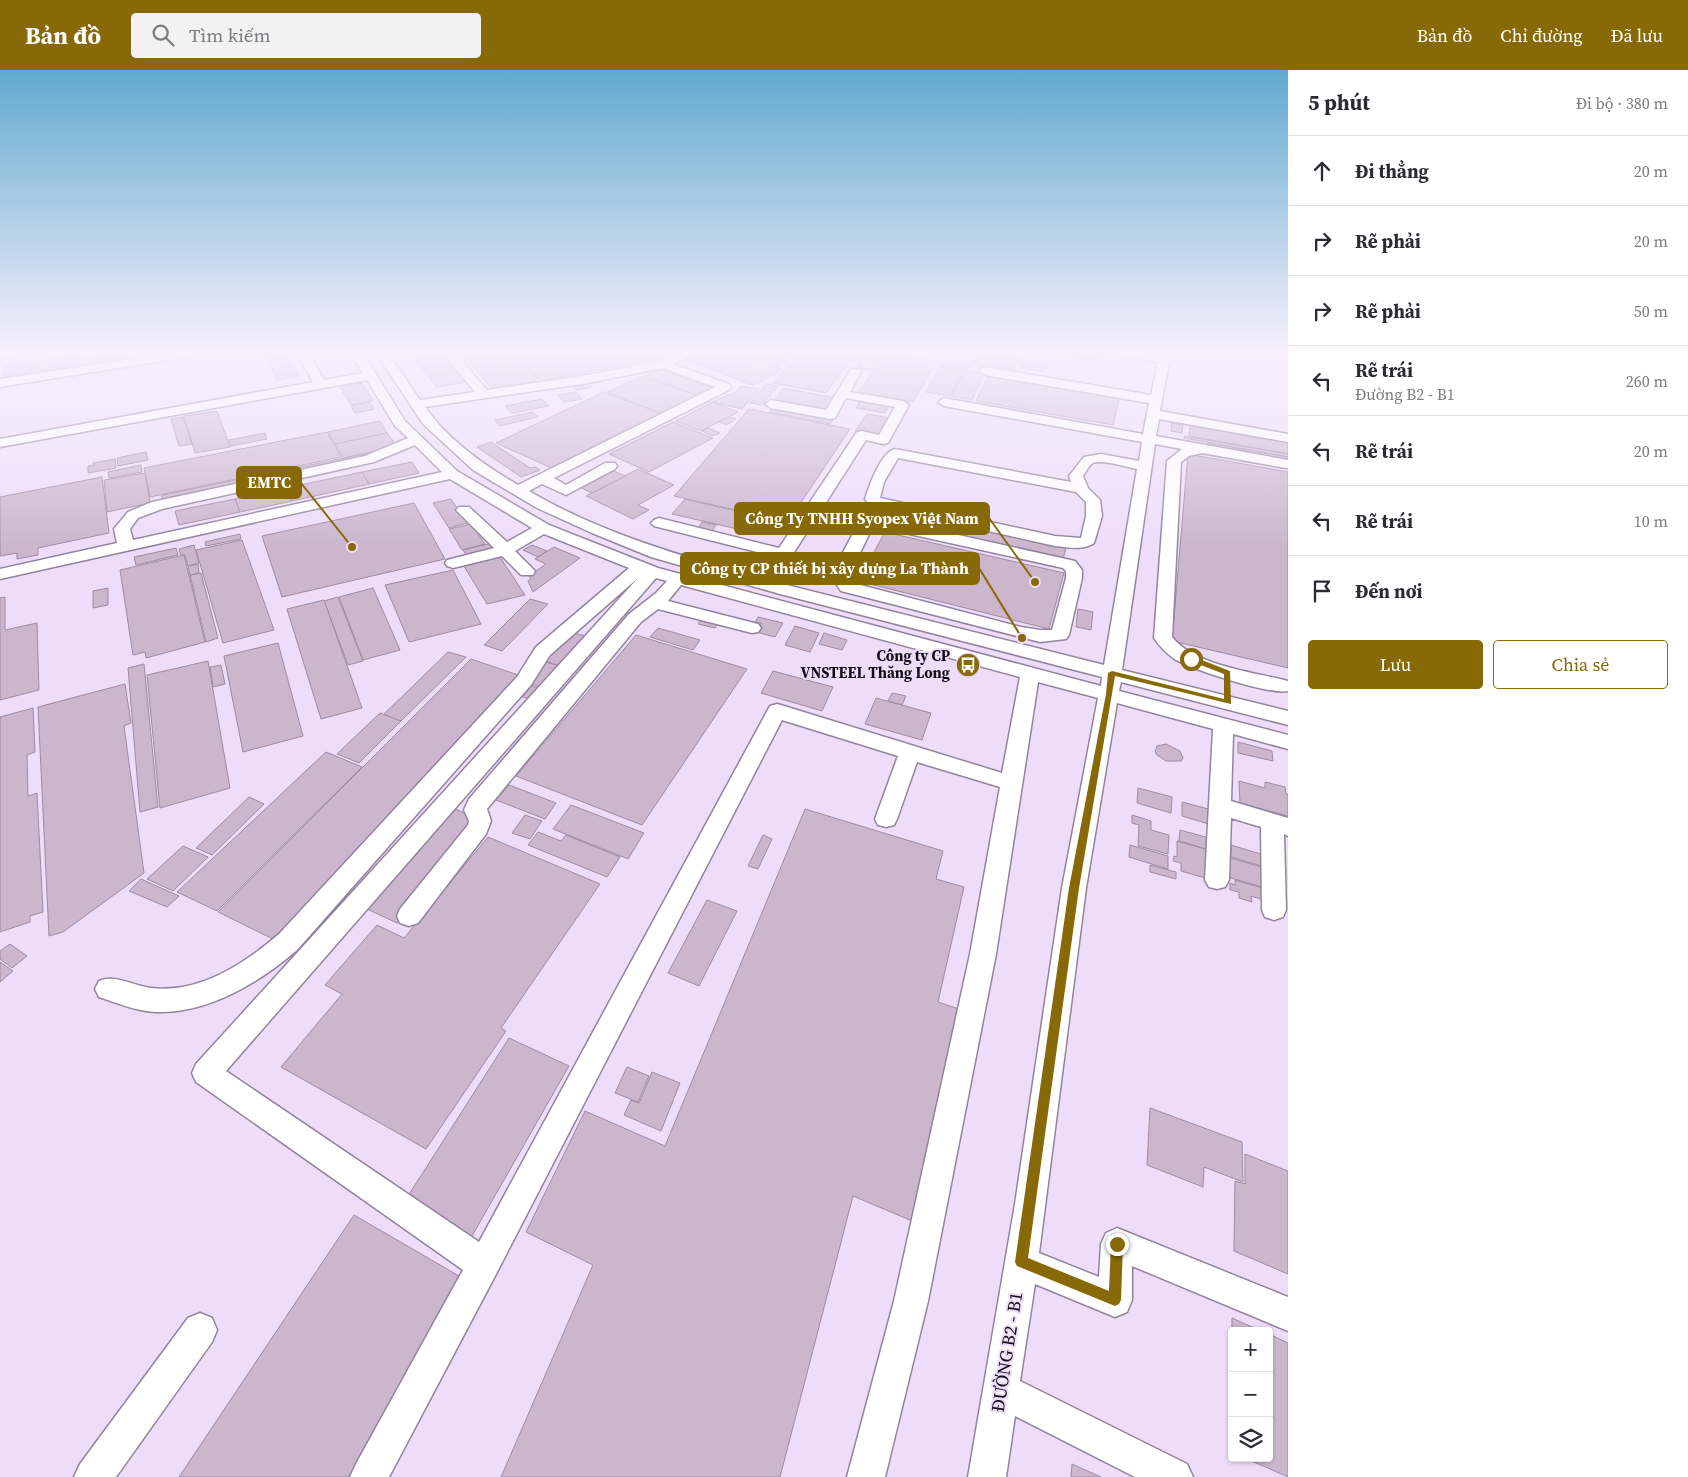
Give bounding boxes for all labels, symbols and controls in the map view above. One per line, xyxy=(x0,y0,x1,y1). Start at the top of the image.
search box xyxy=(131,13,481,58)
text: Bản đồ xyxy=(25,19,101,52)
icon: search xyxy=(149,21,177,49)
text: Tìm kiếm xyxy=(189,22,271,48)
text: Bản đồ xyxy=(1417,23,1472,48)
text: Chỉ đường xyxy=(1500,23,1583,48)
text: Đã lưu xyxy=(1611,23,1663,48)
text: 5 phút xyxy=(1308,88,1370,117)
text: Đi bộ · 380 m xyxy=(1576,92,1668,114)
icon: ahead xyxy=(1308,157,1336,185)
text: Đi thẳng xyxy=(1355,158,1429,184)
text: 20 m xyxy=(1634,160,1668,182)
icon: right xyxy=(1308,227,1336,255)
text: Rẽ phải xyxy=(1355,228,1421,254)
text: 20 m xyxy=(1634,230,1668,252)
icon: right xyxy=(1308,297,1336,325)
text: Rẽ phải xyxy=(1355,298,1421,324)
text: 50 m xyxy=(1634,300,1668,322)
text: Rẽ trái xyxy=(1355,357,1413,383)
icon: left xyxy=(1308,367,1336,395)
text: 260 m xyxy=(1626,370,1668,392)
text: Đường B2 - B1 xyxy=(1355,383,1455,405)
icon: left xyxy=(1308,437,1336,465)
text: Rẽ trái xyxy=(1355,438,1413,464)
text: 20 m xyxy=(1634,440,1668,462)
callout: EMTC xyxy=(237,467,301,498)
text: EMTC xyxy=(247,471,291,493)
callout: Công Ty TNHH Syopex Việt Nam xyxy=(735,503,989,534)
text: Công Ty TNHH Syopex Việt Nam xyxy=(745,507,979,529)
icon: left xyxy=(1308,507,1336,535)
text: Rẽ trái xyxy=(1355,508,1413,534)
text: 10 m xyxy=(1634,510,1668,532)
callout: Công ty CP thiết bị xây dựng La Thành xyxy=(681,553,979,584)
text: Công ty CP thiết bị xây dựng La Thành xyxy=(691,557,969,579)
icon: arrive xyxy=(1308,577,1336,605)
text: Đến nơi xyxy=(1355,578,1423,604)
button: Lưu xyxy=(1308,640,1483,689)
button: Chia sẻ xyxy=(1493,640,1668,689)
place label: Công ty CP VNSTEEL Thăng Long xyxy=(801,645,950,683)
route start xyxy=(1180,648,1203,671)
bus stop icon: Công ty CP VNSTEEL Thăng Long xyxy=(955,652,981,678)
route end xyxy=(1106,1233,1129,1256)
street label: ĐƯỜNG B2 - B1 xyxy=(985,1290,1028,1414)
map controls xyxy=(1228,1327,1273,1462)
button: + xyxy=(1228,1327,1273,1372)
button: − xyxy=(1228,1372,1273,1417)
button: layers xyxy=(1228,1417,1273,1462)

